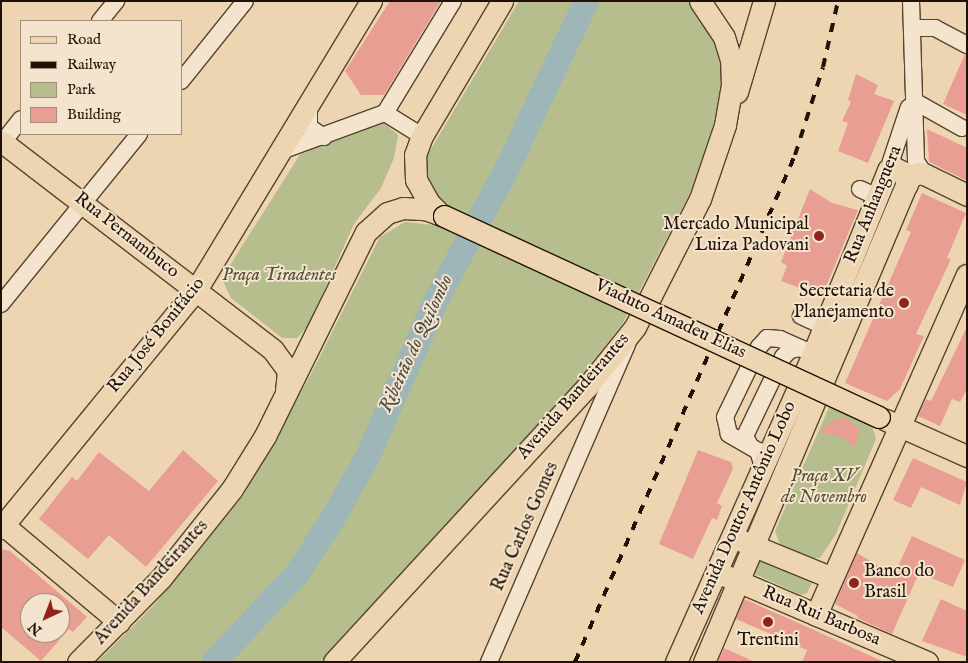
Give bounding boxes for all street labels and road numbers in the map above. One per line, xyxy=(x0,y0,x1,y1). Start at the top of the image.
street label: Rua Anhanguera xyxy=(841,143,907,267)
street label: Rua Pernambuco xyxy=(69,188,183,284)
street label: Rua José Bonifácio xyxy=(104,274,210,398)
street label: Viaduto Amadeu Elias xyxy=(591,275,749,365)
street label: Avenida Bandeirantes xyxy=(513,329,635,465)
street label: Avenida Doutor Antônio Lobo xyxy=(688,398,802,618)
street label: Rua Carlos Gomes xyxy=(488,459,564,595)
street label: Avenida Bandeirantes xyxy=(90,516,214,650)
street label: Rua Rui Barbosa xyxy=(759,582,883,652)

